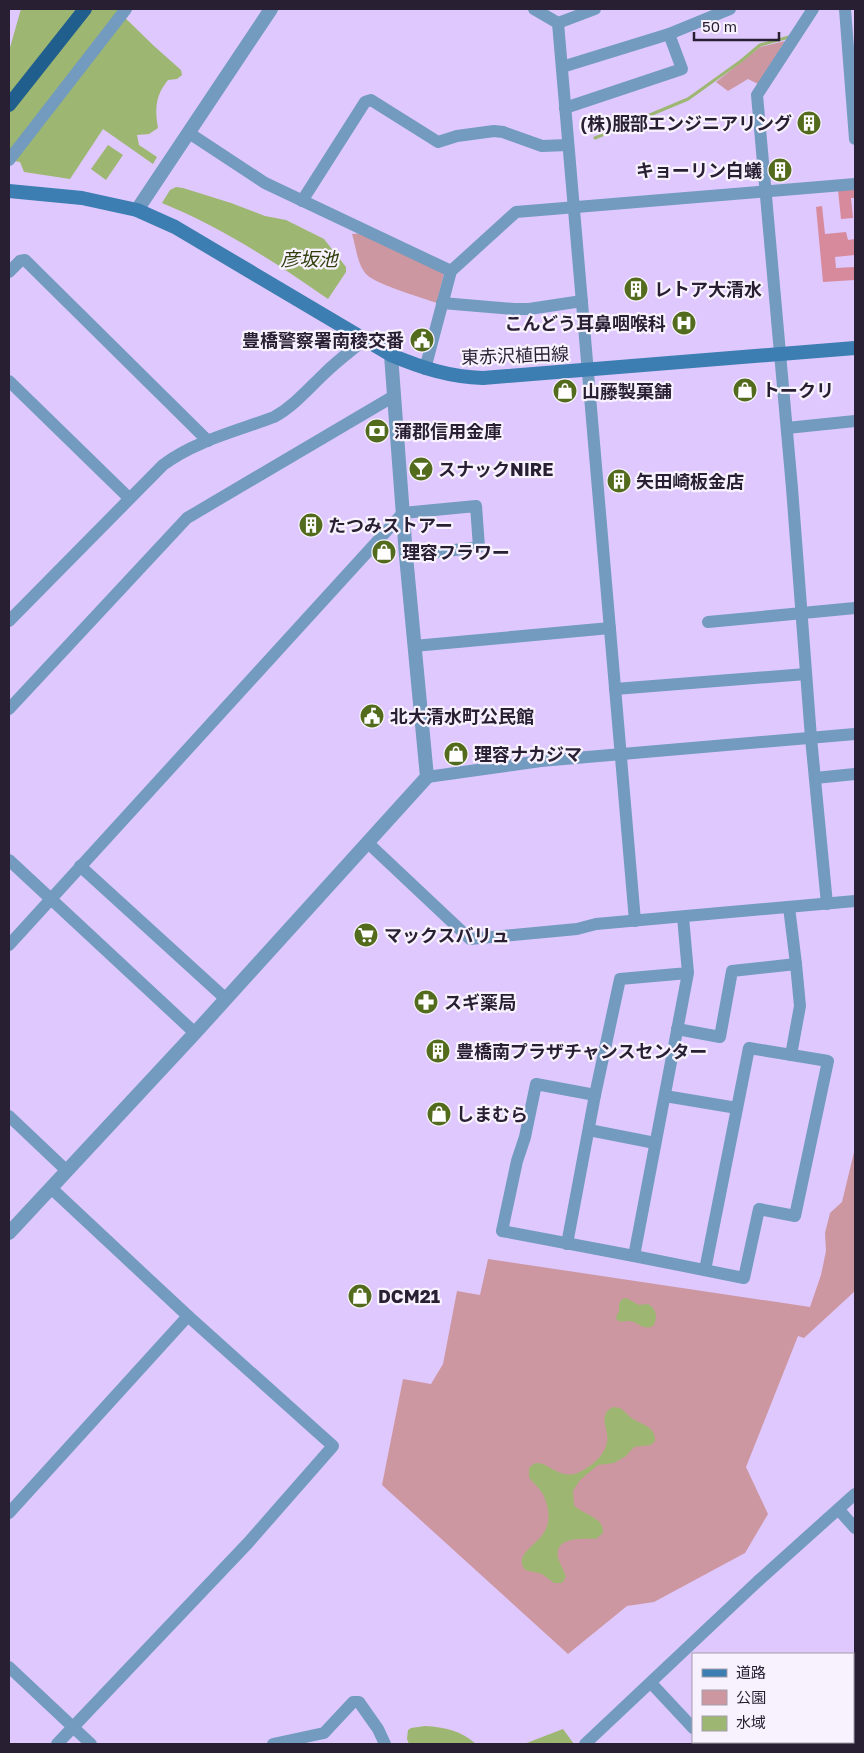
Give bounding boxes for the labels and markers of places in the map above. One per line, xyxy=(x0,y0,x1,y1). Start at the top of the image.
building icon: (株)服部エンジニアリング xyxy=(796,110,822,136)
place label: (株)服部エンジニアリング xyxy=(580,112,792,134)
building icon: キョーリン白蟻 xyxy=(767,157,793,183)
place label: キョーリン白蟻 xyxy=(636,159,762,181)
building icon: レトア大清水 xyxy=(623,276,649,302)
place label: レトア大清水 xyxy=(654,278,762,300)
hospital icon: こんどう耳鼻咽喉科 xyxy=(671,310,697,336)
place label: こんどう耳鼻咽喉科 xyxy=(505,312,666,334)
public building icon: 豊橋警察署南稜交番 xyxy=(409,327,435,353)
place label: 豊橋警察署南稜交番 xyxy=(242,329,404,351)
shop icon: トークリ xyxy=(732,377,758,403)
shop icon: 山藤製菓舗 xyxy=(552,378,578,404)
place label: トークリ xyxy=(762,379,834,401)
place label: 山藤製菓舗 xyxy=(582,380,672,402)
bank icon: 蒲郡信用金庫 xyxy=(364,418,390,444)
place label: 蒲郡信用金庫 xyxy=(394,420,502,442)
bar icon: スナックNIRE xyxy=(408,456,434,482)
place label: スナックNIRE xyxy=(438,458,554,480)
building icon: 矢田崎板金店 xyxy=(606,468,632,494)
place label: 矢田崎板金店 xyxy=(636,470,744,492)
building icon: たつみストアー xyxy=(298,512,324,538)
place label: たつみストアー xyxy=(328,514,453,536)
shop icon: 理容フラワー xyxy=(371,539,397,565)
place label: 理容フラワー xyxy=(402,541,510,563)
public building icon: 北大清水町公民館 xyxy=(359,703,385,729)
place label: 北大清水町公民館 xyxy=(390,705,534,727)
shop icon: 理容ナカジマ xyxy=(443,741,469,767)
place label: 理容ナカジマ xyxy=(474,743,582,765)
supermarket icon: マックスバリュ xyxy=(353,922,379,948)
place label: マックスバリュ xyxy=(384,924,509,946)
pharmacy icon: スギ薬局 xyxy=(413,989,439,1015)
place label: スギ薬局 xyxy=(444,991,516,1013)
building icon: 豊橋南プラザチャンスセンター xyxy=(425,1038,451,1064)
place label: 豊橋南プラザチャンスセンター xyxy=(456,1040,707,1062)
shop icon: しまむら xyxy=(426,1101,452,1127)
place label: しまむら xyxy=(456,1103,528,1125)
shop icon: DCM21 xyxy=(347,1283,373,1309)
place label: DCM21 xyxy=(378,1285,440,1307)

